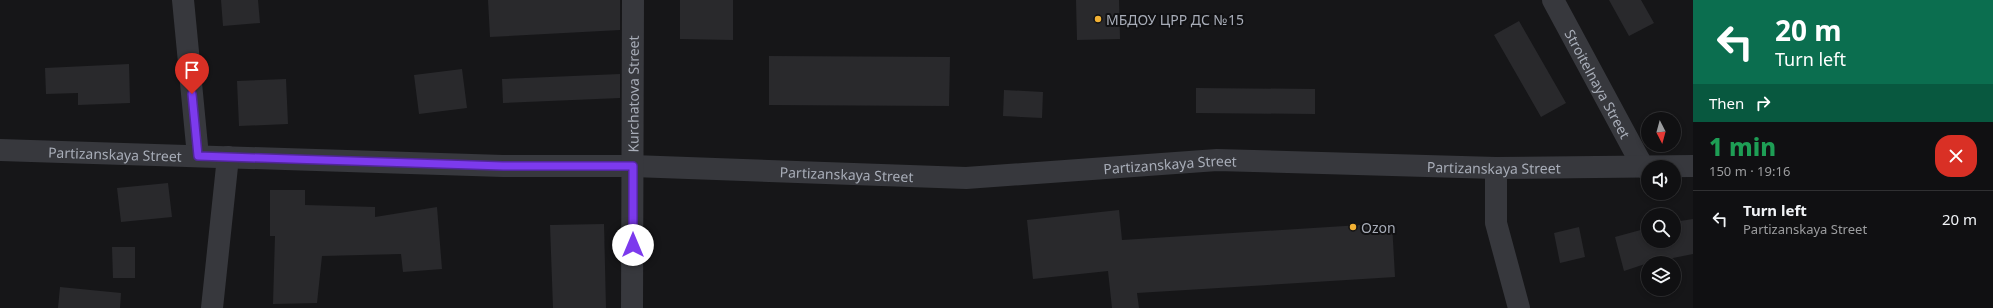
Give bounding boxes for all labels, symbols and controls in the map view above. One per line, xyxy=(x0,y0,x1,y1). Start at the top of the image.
place label: МБДОУ ЦРР ДС №15 xyxy=(1106,10,1244,29)
text: 20 m xyxy=(1775,11,1842,49)
marker: МБДОУ ЦРР ДС №15 xyxy=(1093,14,1103,24)
icon: left xyxy=(1709,16,1761,68)
street label: Stroitelnaya Street xyxy=(1561,26,1635,142)
street label: Kurchatova Street xyxy=(623,35,642,153)
text: Turn left xyxy=(1775,47,1846,71)
pin xyxy=(175,53,209,94)
icon: arrive xyxy=(181,59,203,81)
icon: right xyxy=(1752,92,1774,114)
text: Then xyxy=(1709,93,1744,113)
north arrow xyxy=(1641,112,1681,152)
map controls xyxy=(1641,112,1681,296)
text: 1 min xyxy=(1709,130,1776,163)
button: close xyxy=(1935,135,1977,177)
street label: Partizanskaya Street xyxy=(48,142,182,165)
street label: Partizanskaya Street xyxy=(1103,150,1237,178)
street label: Partizanskaya Street xyxy=(1427,157,1561,178)
button: sound xyxy=(1641,160,1681,200)
street label: Partizanskaya Street xyxy=(779,162,914,186)
text: 150 m · 19:16 xyxy=(1709,162,1790,180)
text: Turn left xyxy=(1743,200,1807,220)
button: search xyxy=(1641,208,1681,248)
icon: left xyxy=(1709,208,1731,230)
text: 20 m xyxy=(1942,209,1977,229)
place label: Ozon xyxy=(1361,218,1396,237)
text: Partizanskaya Street xyxy=(1743,220,1867,238)
marker: Ozon xyxy=(1348,222,1358,232)
position arrow xyxy=(612,224,654,266)
button: layers xyxy=(1641,256,1681,296)

